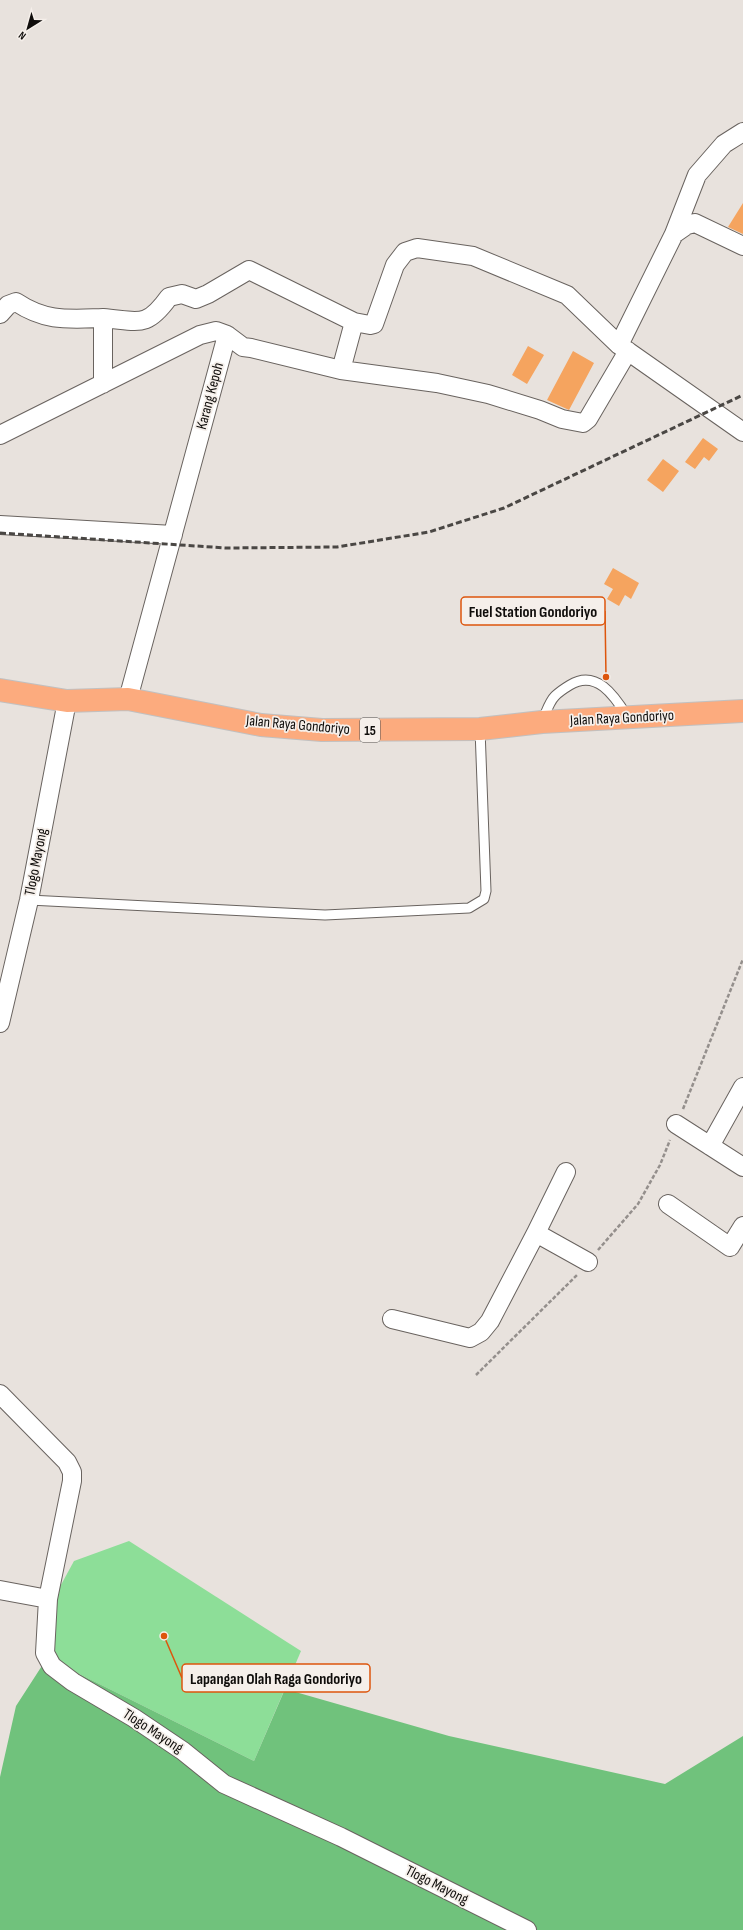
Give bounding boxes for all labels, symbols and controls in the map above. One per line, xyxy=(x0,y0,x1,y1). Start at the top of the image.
north arrow xyxy=(8,8,48,48)
text: N xyxy=(16,29,29,43)
street label: Karang Kepoh xyxy=(192,360,228,432)
callout: Fuel Station Gondoriyo xyxy=(461,597,605,625)
text: Fuel Station Gondoriyo xyxy=(469,603,597,622)
street label: Jalan Raya Gondoriyo xyxy=(569,706,674,730)
street label: Jalan Raya Gondoriyo xyxy=(244,711,351,739)
road number: 15 xyxy=(360,718,380,742)
street label: Tlogo Mayong xyxy=(20,827,52,897)
callout: Lapangan Olah Raga Gondoriyo xyxy=(182,1664,370,1692)
text: Lapangan Olah Raga Gondoriyo xyxy=(190,1670,362,1689)
street label: Tlogo Mayong xyxy=(119,1704,187,1758)
street label: Tlogo Mayong xyxy=(402,1861,472,1909)

